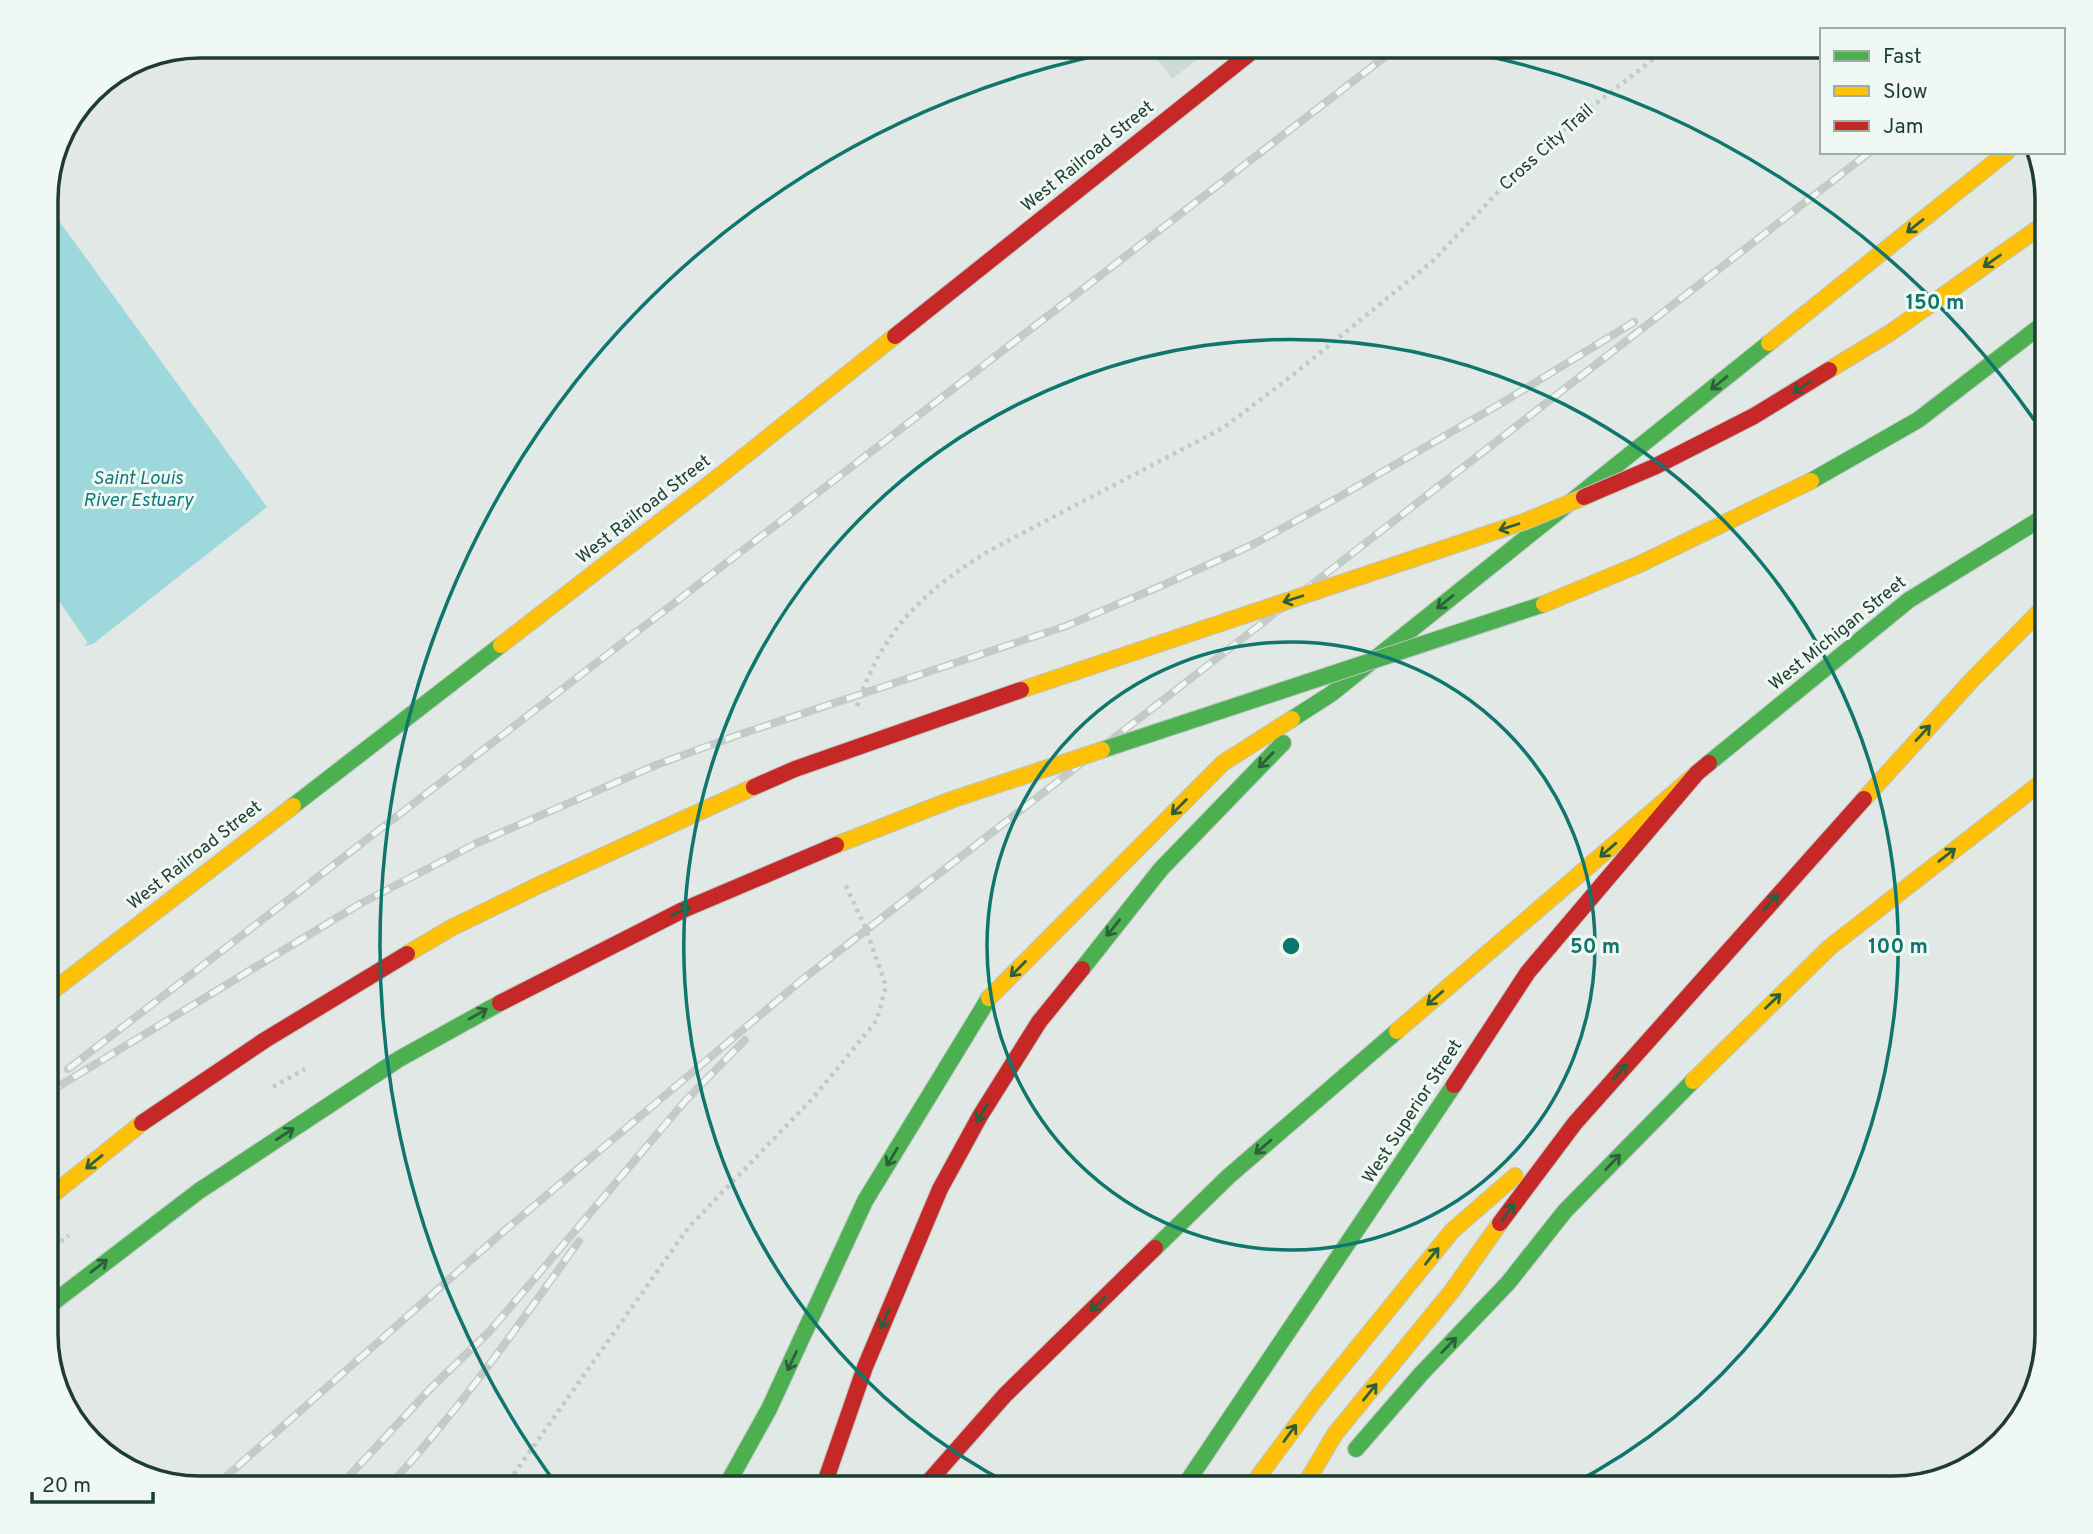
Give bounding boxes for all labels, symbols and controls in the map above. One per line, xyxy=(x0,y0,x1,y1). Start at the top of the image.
legend xyxy=(1820,28,2065,154)
text: Fast xyxy=(1883,44,1922,71)
text: Slow xyxy=(1883,79,1928,106)
street label: West Railroad Street xyxy=(1017,96,1159,218)
street label: Cross City Trail xyxy=(1495,100,1599,196)
text: Jam xyxy=(1883,114,1924,141)
one-way arrow xyxy=(1907,218,1925,233)
one-way arrow xyxy=(1983,254,2002,269)
text: 150 m xyxy=(1906,290,1964,317)
one-way arrow xyxy=(1710,375,1728,391)
one-way arrow xyxy=(1793,380,1813,394)
street label: West Railroad Street xyxy=(572,450,716,570)
water label: Saint Louis River Estuary xyxy=(83,467,194,513)
one-way arrow xyxy=(1498,522,1520,534)
street label: West Michigan Street xyxy=(1765,572,1911,696)
one-way arrow xyxy=(1282,593,1304,606)
one-way arrow xyxy=(1437,594,1455,609)
one-way arrow xyxy=(1915,724,1931,742)
one-way arrow xyxy=(1258,751,1275,768)
street label: West Railroad Street xyxy=(123,796,267,916)
one-way arrow xyxy=(1170,799,1187,816)
one-way arrow xyxy=(1599,842,1617,858)
one-way arrow xyxy=(1937,847,1956,862)
one-way arrow xyxy=(1763,894,1780,911)
one-way arrow xyxy=(670,904,691,918)
one-way arrow xyxy=(1106,919,1121,937)
centre of rings xyxy=(1279,934,1303,958)
text: 50 m xyxy=(1570,934,1620,961)
text: 100 m xyxy=(1868,934,1928,961)
one-way arrow xyxy=(1010,960,1027,977)
one-way arrow xyxy=(1427,990,1445,1006)
one-way arrow xyxy=(1765,993,1782,1010)
one-way arrow xyxy=(467,1007,488,1020)
street label: West Superior Street xyxy=(1358,1036,1468,1188)
one-way arrow xyxy=(1612,1063,1628,1081)
one-way arrow xyxy=(974,1103,988,1123)
one-way arrow xyxy=(274,1126,294,1140)
one-way arrow xyxy=(1254,1139,1272,1155)
one-way arrow xyxy=(885,1146,899,1166)
one-way arrow xyxy=(85,1154,103,1169)
one-way arrow xyxy=(1604,1154,1621,1171)
one-way arrow xyxy=(1500,1203,1515,1221)
one-way arrow xyxy=(1425,1247,1440,1265)
one-way arrow xyxy=(90,1258,108,1273)
one-way arrow xyxy=(1090,1295,1107,1312)
one-way arrow xyxy=(877,1307,890,1329)
one-way arrow xyxy=(1440,1337,1457,1354)
one-way arrow xyxy=(785,1349,798,1371)
one-way arrow xyxy=(1362,1384,1377,1402)
one-way arrow xyxy=(1283,1425,1298,1443)
scale bar xyxy=(32,1460,152,1504)
text: 20 m xyxy=(42,1473,91,1500)

